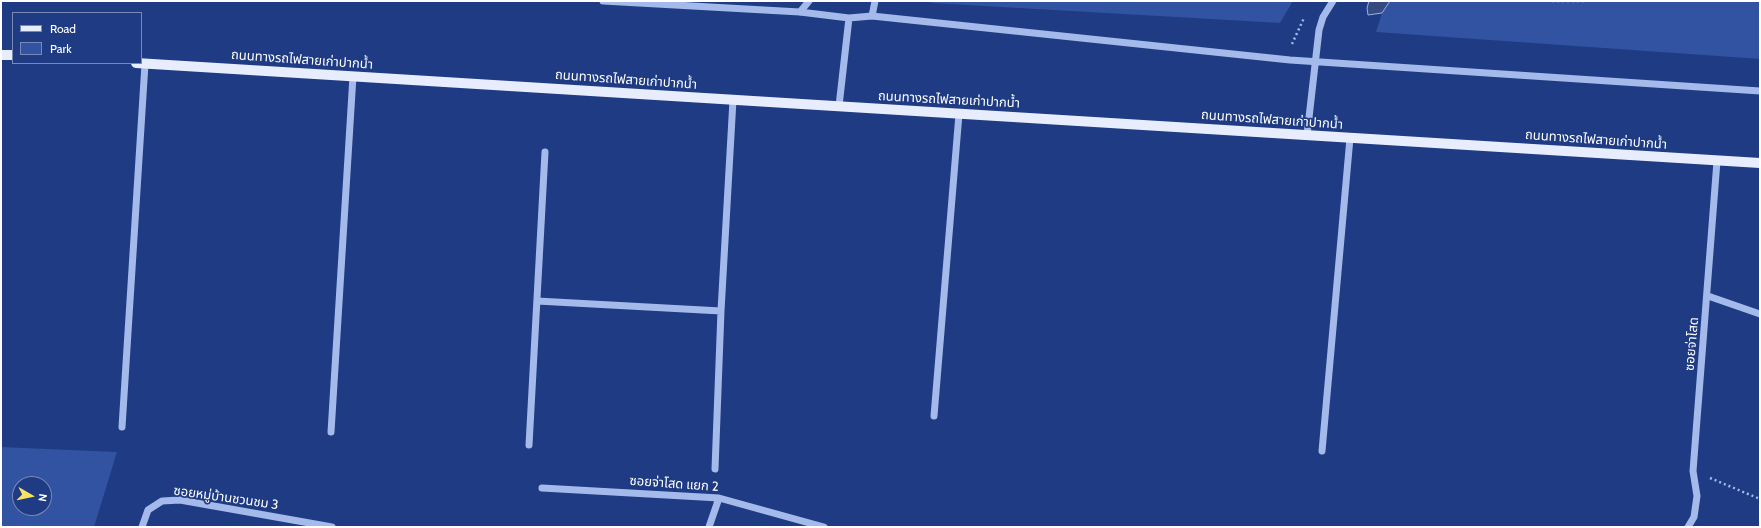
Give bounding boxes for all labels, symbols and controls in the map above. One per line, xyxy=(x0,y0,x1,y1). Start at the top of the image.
legend xyxy=(12,12,142,64)
text: Road xyxy=(50,21,76,36)
text: Park xyxy=(50,41,72,56)
street label: ถนนทางรถไฟสายเก่าปากน้ำ xyxy=(231,47,373,73)
street label: ถนนทางรถไฟสายเก่าปากน้ำ xyxy=(555,67,697,93)
street label: ถนนทางรถไฟสายเก่าปากน้ำ xyxy=(878,88,1020,112)
street label: ถนนทางรถไฟสายเก่าปากน้ำ xyxy=(1201,107,1343,133)
street label: ถนนทางรถไฟสายเก่าปากน้ำ xyxy=(1525,127,1667,153)
street label: ซอยจ่าโสด xyxy=(1682,316,1702,372)
street label: ซอยจ่าโสด แยก 2 xyxy=(629,473,719,495)
north arrow xyxy=(12,476,52,516)
street label: ซอยหมู่บ้านชวนชม 3 xyxy=(173,483,279,513)
text: N xyxy=(35,493,50,503)

